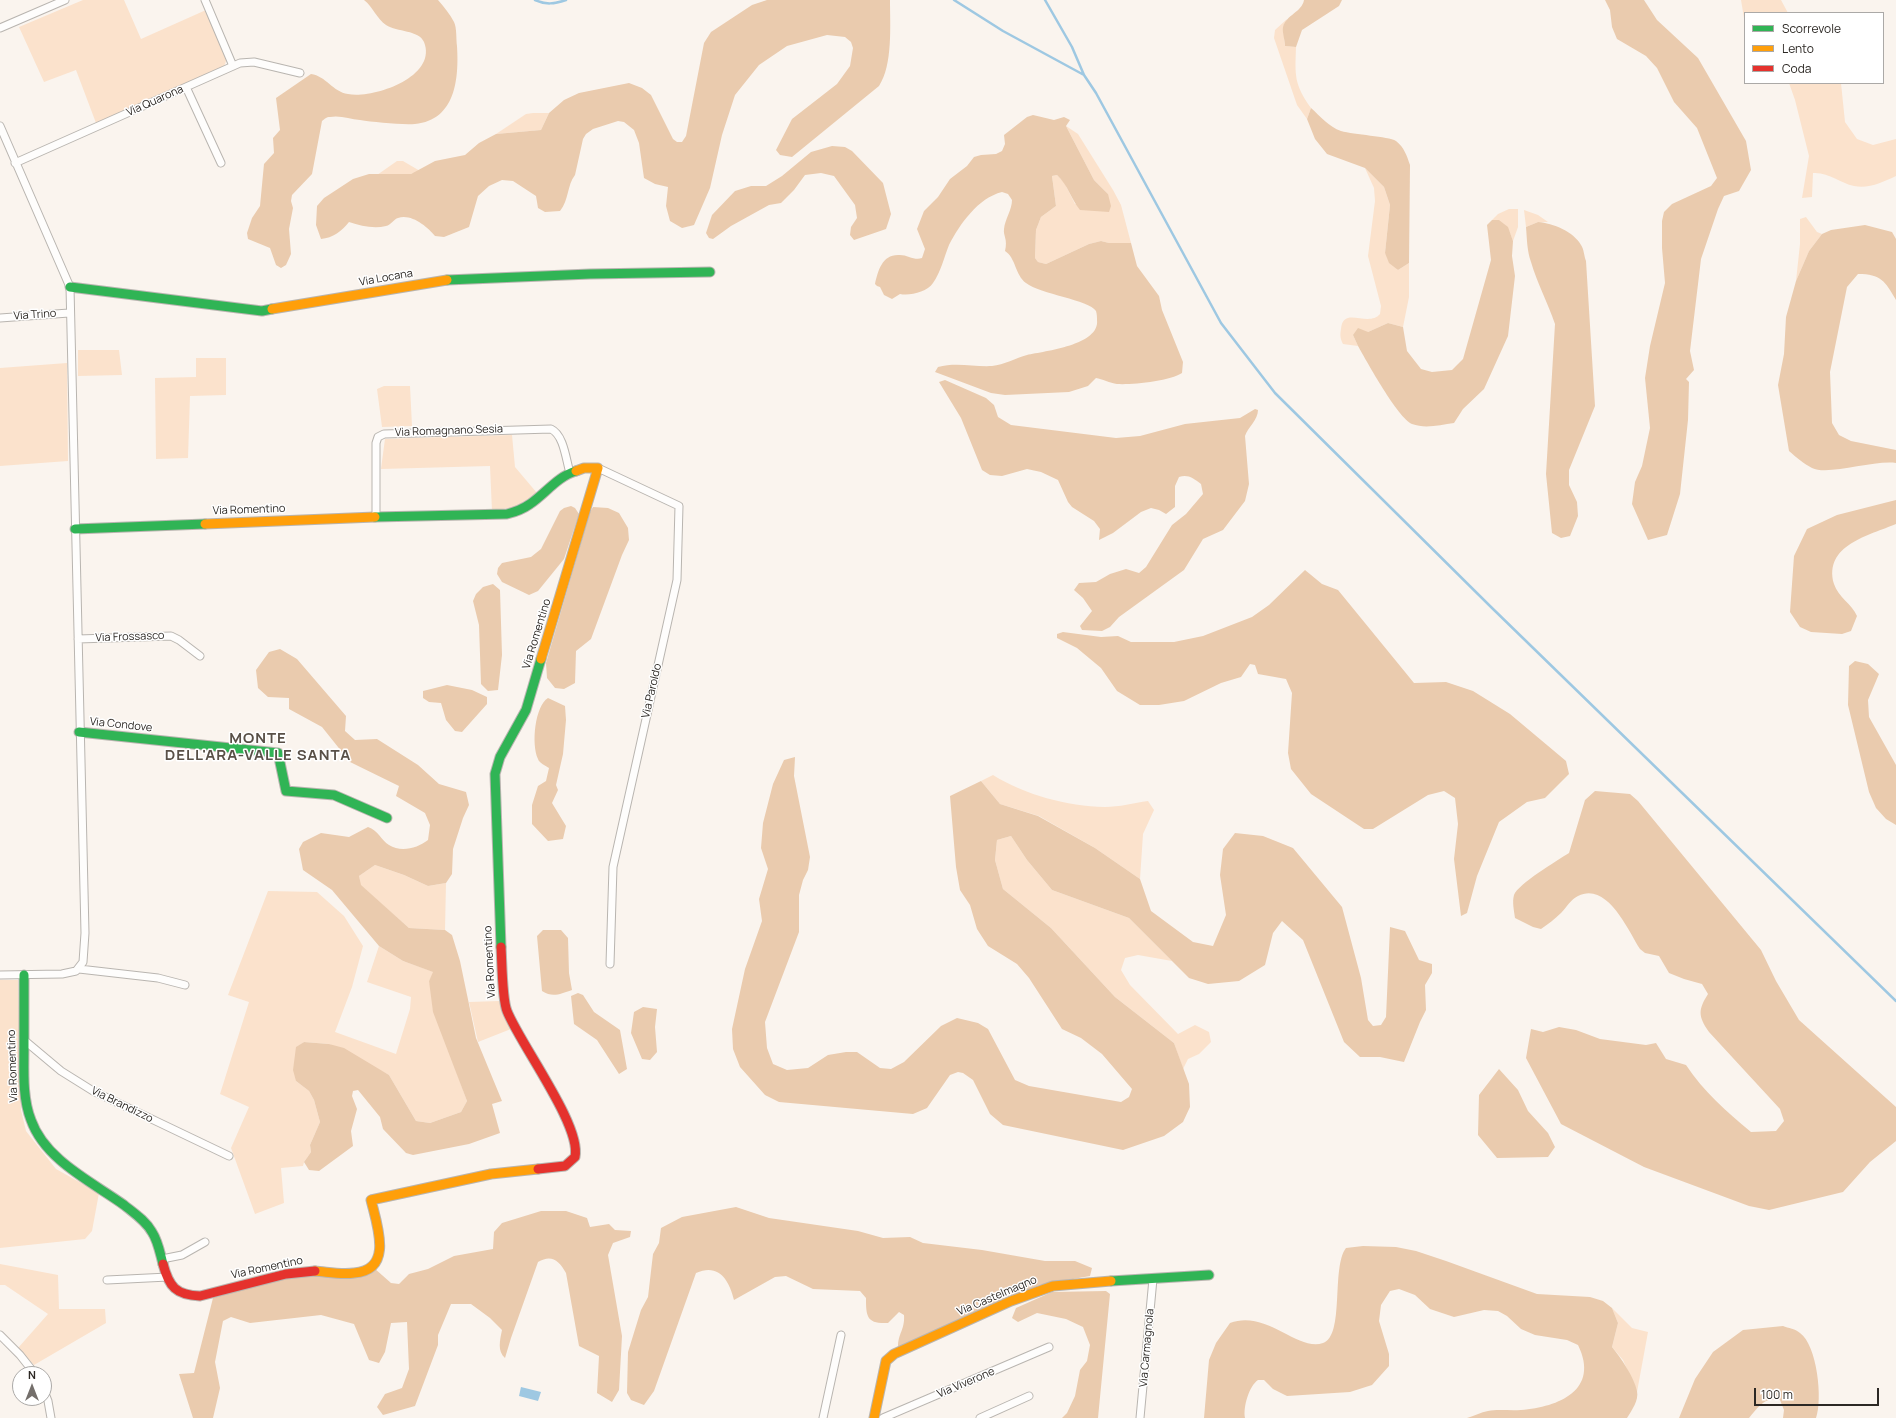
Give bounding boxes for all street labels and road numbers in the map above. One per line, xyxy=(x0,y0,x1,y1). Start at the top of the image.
street label: Via Quarona xyxy=(124,83,186,119)
street label: Via Locana xyxy=(358,267,414,289)
street label: Via Trino xyxy=(13,307,57,323)
street label: Via Romagnano Sesia xyxy=(395,423,503,439)
street label: Via Romentino xyxy=(212,502,286,518)
street label: Via Romentino xyxy=(520,597,554,671)
street label: Via Frossasco xyxy=(95,629,165,645)
street label: Via Paroldo xyxy=(639,662,665,720)
street label: Via Condove xyxy=(89,715,153,735)
street label: Via Romentino xyxy=(482,925,498,999)
street label: Via Romentino xyxy=(5,1029,21,1103)
street label: Via Brandizzo xyxy=(89,1084,155,1126)
street label: Via Romentino xyxy=(230,1254,304,1282)
street label: Via Castelmagno xyxy=(955,1273,1039,1319)
street label: Via Carmagnola xyxy=(1137,1308,1157,1388)
street label: Via Viverone xyxy=(935,1365,997,1401)

